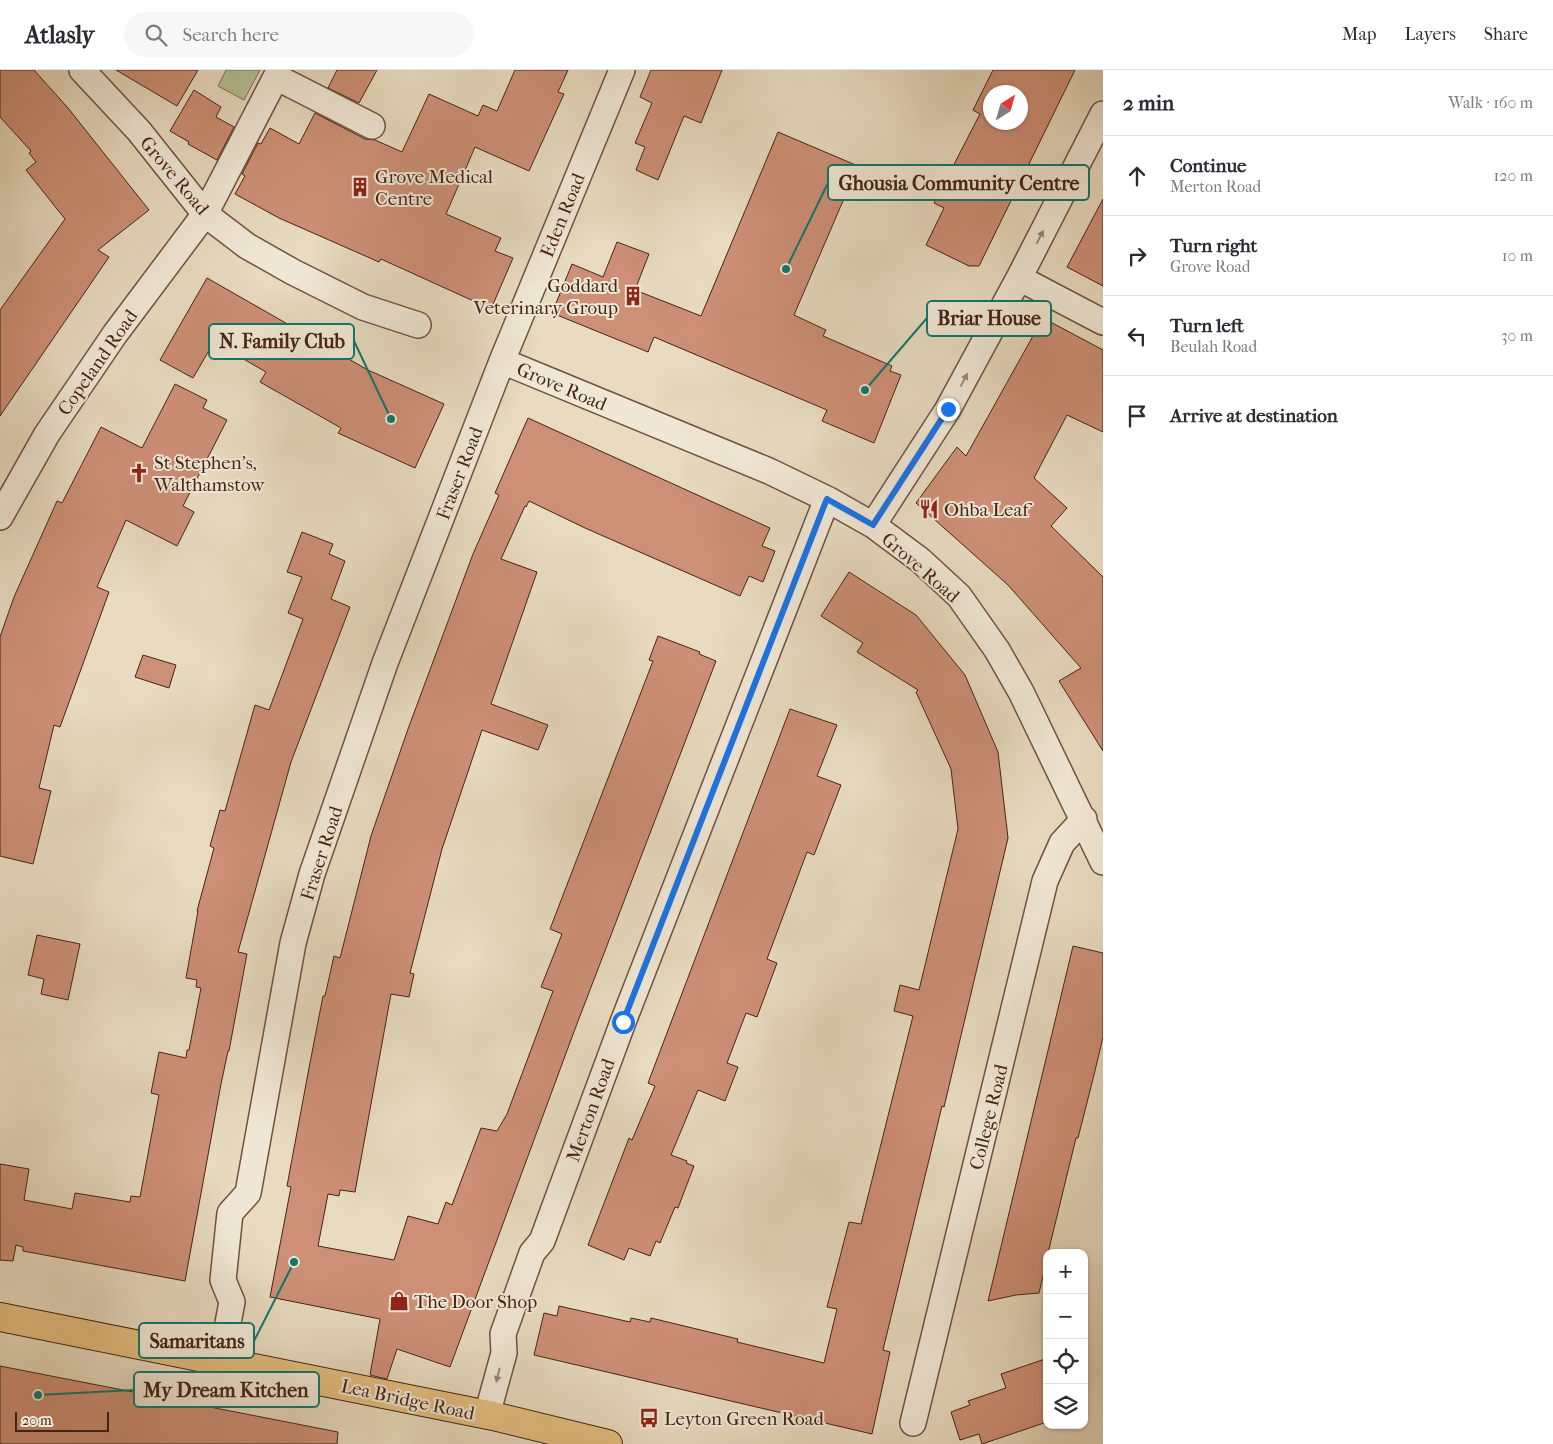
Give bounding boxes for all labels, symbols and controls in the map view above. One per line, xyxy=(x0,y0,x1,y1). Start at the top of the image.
search box xyxy=(124,12,474,57)
text: Atlasly xyxy=(25,21,94,49)
icon: search xyxy=(142,21,170,49)
text: Search here xyxy=(182,24,279,46)
text: Map xyxy=(1342,24,1376,45)
text: Layers xyxy=(1404,24,1456,45)
text: Share xyxy=(1484,24,1528,45)
north arrow xyxy=(983,85,1028,130)
text: 2 min xyxy=(1123,91,1174,115)
text: Walk · 160 m xyxy=(1448,93,1533,112)
street label: Grove Road xyxy=(135,132,214,220)
text: Continue xyxy=(1170,155,1246,177)
icon: ahead xyxy=(1123,162,1151,190)
callout: Ghousia Community Centre xyxy=(828,165,1089,200)
place label: Grove Medical Centre xyxy=(375,166,493,210)
text: 120 m xyxy=(1494,166,1533,185)
street label: Eden Road xyxy=(536,170,590,261)
text: Ghousia Community Centre xyxy=(838,172,1080,195)
building icon: Grove Medical Centre xyxy=(349,176,371,198)
text: Merton Road xyxy=(1170,177,1261,196)
one-way arrow xyxy=(1036,230,1044,244)
text: Turn right xyxy=(1170,235,1257,257)
icon: right xyxy=(1123,242,1151,270)
text: 10 m xyxy=(1502,246,1533,265)
text: Grove Road xyxy=(1170,257,1251,276)
place label: Goddard Veterinary Group xyxy=(472,275,619,319)
building icon: Goddard Veterinary Group xyxy=(622,285,644,307)
callout: Briar House xyxy=(927,301,1051,336)
street label: Copeland Road xyxy=(53,305,143,420)
text: Briar House xyxy=(937,307,1041,330)
text: Turn left xyxy=(1170,315,1244,337)
icon: left xyxy=(1123,322,1151,350)
callout: N. Family Club xyxy=(209,324,354,359)
text: 30 m xyxy=(1501,326,1533,345)
text: N. Family Club xyxy=(219,330,345,353)
text: Beulah Road xyxy=(1170,337,1257,356)
street label: Grove Road xyxy=(513,358,611,416)
one-way arrow xyxy=(959,374,968,387)
route end xyxy=(937,398,960,421)
icon: arrive xyxy=(1123,402,1151,430)
text: Arrive at destination xyxy=(1170,405,1338,427)
street label: Fraser Road xyxy=(432,423,488,523)
place label: St Stephen's, Walthamstow xyxy=(153,452,265,496)
church icon: St Stephen's, Walthamstow xyxy=(128,462,150,484)
restaurant icon: Ohba Leaf xyxy=(918,498,940,520)
place label: Ohba Leaf xyxy=(944,499,1032,521)
street label: Grove Road xyxy=(877,528,964,608)
street label: Fraser Road xyxy=(296,803,348,903)
route start xyxy=(612,1011,635,1034)
street label: Merton Road xyxy=(562,1055,620,1165)
street label: College Road xyxy=(965,1062,1013,1172)
map controls xyxy=(1043,1249,1088,1429)
button: + xyxy=(1043,1249,1088,1294)
shop icon: The Door Shop xyxy=(388,1290,410,1312)
place label: The Door Shop xyxy=(414,1291,537,1313)
button: − xyxy=(1043,1294,1088,1339)
callout: Samaritans xyxy=(139,1323,254,1358)
text: Samaritans xyxy=(149,1330,245,1353)
button: locate xyxy=(1043,1339,1088,1384)
one-way arrow xyxy=(494,1367,502,1382)
callout: My Dream Kitchen xyxy=(134,1372,319,1407)
street label: Lea Bridge Road xyxy=(339,1375,477,1425)
text: My Dream Kitchen xyxy=(142,1379,309,1402)
button: layers xyxy=(1043,1384,1088,1429)
bus stop icon: Leyton Green Road xyxy=(638,1407,660,1429)
place label: Leyton Green Road xyxy=(664,1408,824,1430)
scale bar xyxy=(15,1409,109,1432)
text: 20 m xyxy=(22,1412,52,1429)

